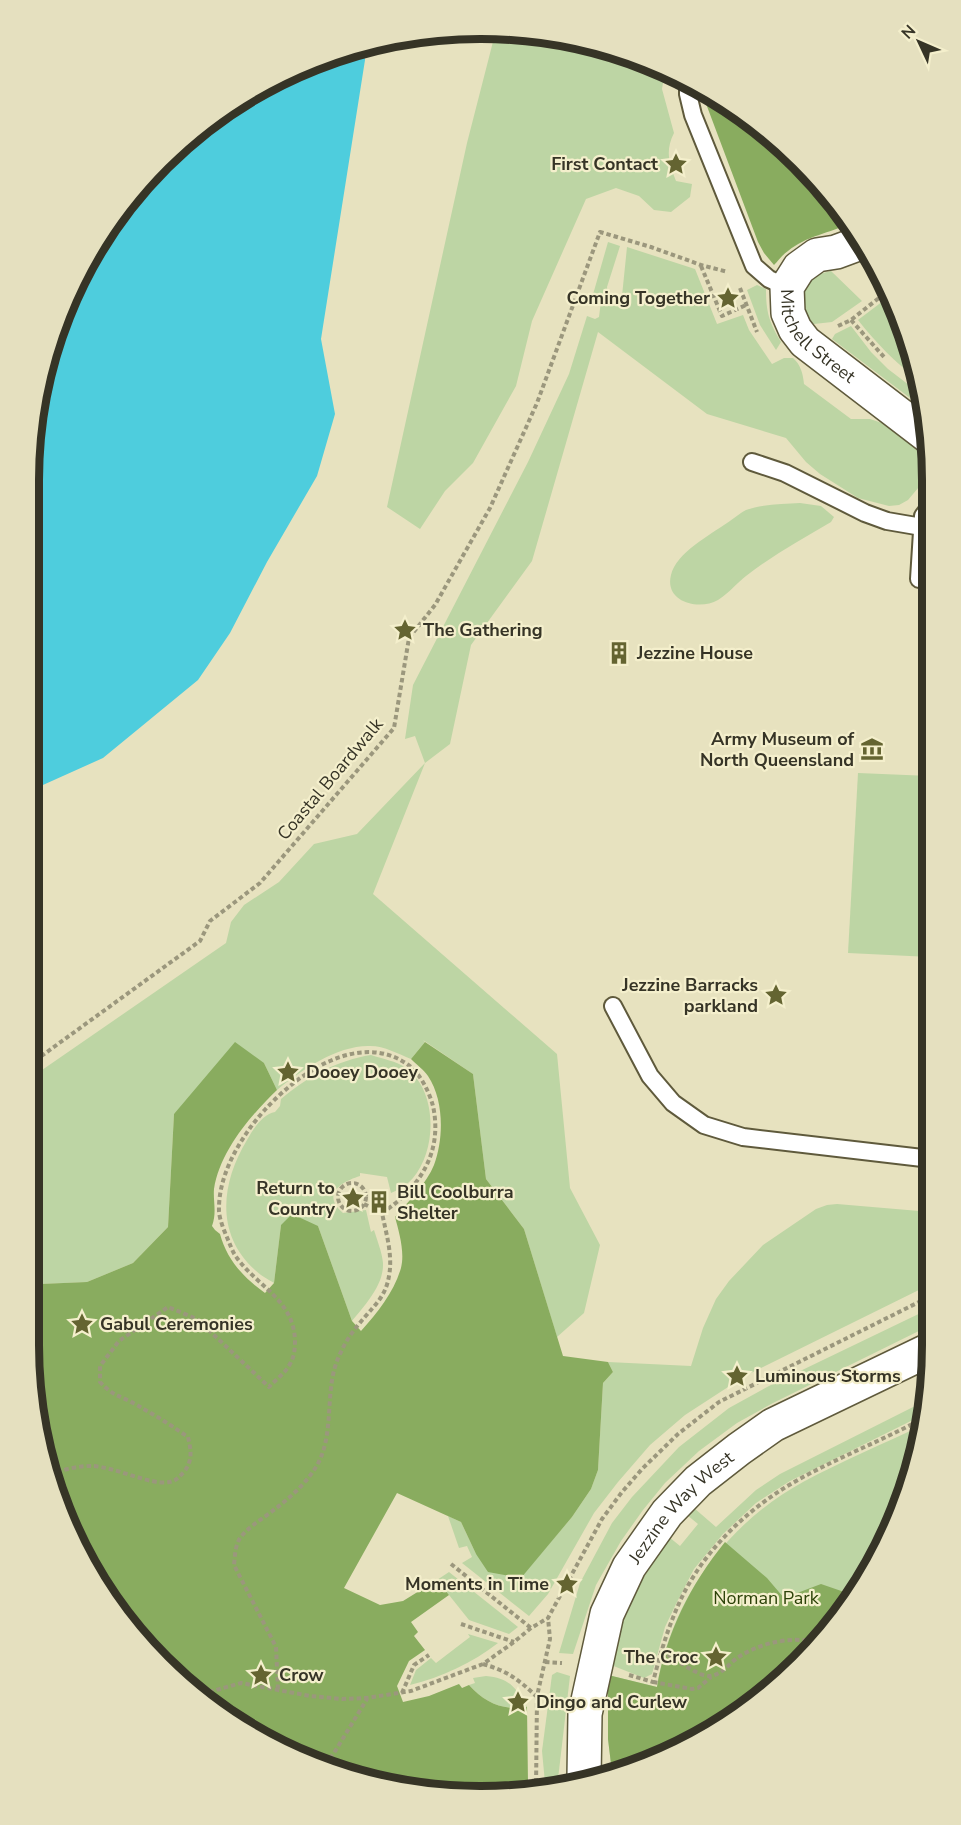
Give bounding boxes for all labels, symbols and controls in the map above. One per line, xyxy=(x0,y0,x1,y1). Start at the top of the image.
north arrow xyxy=(889,12,949,72)
text: N xyxy=(897,20,921,44)
place icon: First Contact xyxy=(663,151,689,177)
place label: First Contact xyxy=(551,152,658,176)
place icon: Coming Together xyxy=(715,285,741,311)
place label: Coming Together xyxy=(566,286,710,310)
street label: Mitchell Street xyxy=(775,289,861,389)
place icon: The Gathering xyxy=(392,617,418,643)
place label: The Gathering xyxy=(423,618,543,642)
building icon: Jezzine House xyxy=(606,640,632,666)
place label: Jezzine House xyxy=(636,641,753,665)
street label: Coastal Boardwalk xyxy=(272,712,389,845)
place label: Army Museum of North Queensland xyxy=(700,727,854,772)
museum icon: Army Museum of North Queensland xyxy=(859,736,885,762)
place label: Jezzine Barracks parkland xyxy=(621,973,758,1018)
place icon: Jezzine Barracks parkland xyxy=(763,982,789,1008)
place icon: Dooey Dooey xyxy=(275,1059,301,1085)
place label: Dooey Dooey xyxy=(306,1060,418,1084)
place label: Return to Country xyxy=(256,1176,336,1221)
place label: Bill Coolburra Shelter xyxy=(397,1180,513,1225)
place icon: Return to Country xyxy=(340,1185,366,1211)
building icon: Bill Coolburra Shelter xyxy=(366,1189,392,1215)
place icon: Gabul Ceremonies xyxy=(69,1311,95,1337)
place label: Gabul Ceremonies xyxy=(100,1312,253,1336)
place icon: Luminous Storms xyxy=(724,1363,750,1389)
place label: Luminous Storms xyxy=(755,1364,901,1388)
street label: Jezzine Way West xyxy=(622,1445,739,1569)
place icon: Moments in Time xyxy=(554,1571,580,1597)
place label: Moments in Time xyxy=(405,1572,549,1596)
park label: Norman Park xyxy=(713,1586,820,1610)
place icon: The Croc xyxy=(703,1644,729,1670)
place label: The Croc xyxy=(624,1645,698,1669)
place icon: Crow xyxy=(248,1662,274,1688)
place label: Crow xyxy=(279,1663,324,1687)
place icon: Dingo and Curlew xyxy=(505,1689,531,1715)
place label: Dingo and Curlew xyxy=(536,1690,688,1714)

